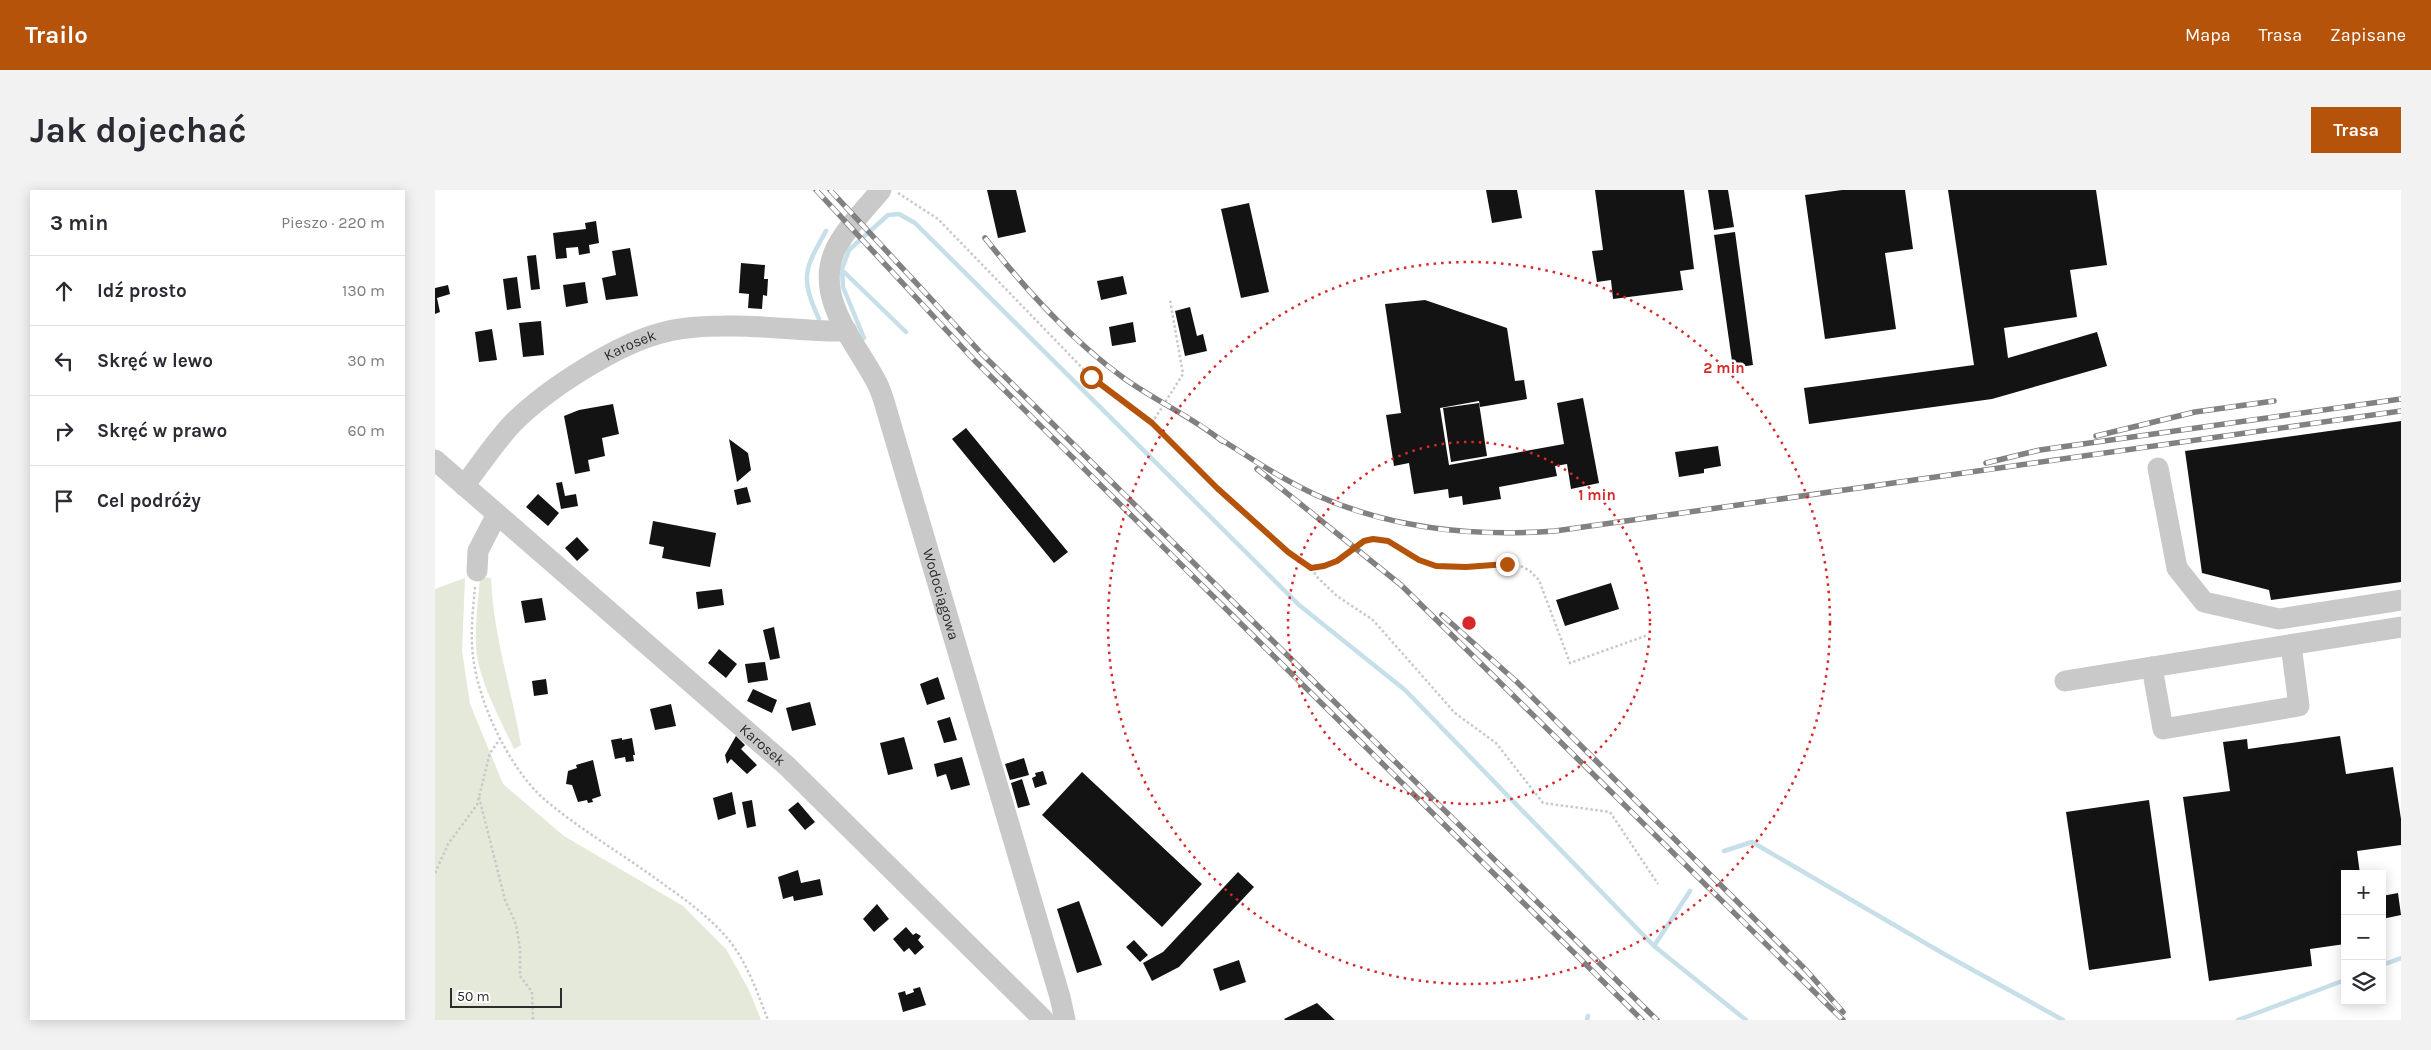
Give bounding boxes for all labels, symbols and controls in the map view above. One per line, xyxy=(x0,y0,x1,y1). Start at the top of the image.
text: Trailo xyxy=(25,21,88,49)
text: Mapa xyxy=(2185,24,2231,46)
text: Trasa xyxy=(2259,24,2302,46)
text: Zapisane xyxy=(2330,24,2406,46)
button: Trasa xyxy=(2311,107,2401,153)
text: Jak dojechać xyxy=(30,110,246,151)
text: 3 min xyxy=(50,211,108,235)
text: Pieszo · 220 m xyxy=(281,213,385,232)
icon: ahead xyxy=(50,277,78,305)
text: Idź prosto xyxy=(97,280,187,302)
text: 130 m xyxy=(342,281,385,300)
street label: Karosek xyxy=(601,326,658,365)
icon: left xyxy=(50,347,78,375)
text: Skręć w lewo xyxy=(97,350,213,372)
text: 30 m xyxy=(347,351,385,370)
text: 2 min xyxy=(1703,359,1745,377)
route start xyxy=(1080,366,1103,389)
icon: right xyxy=(50,417,78,445)
text: Skręć w prawo xyxy=(97,420,227,442)
text: 60 m xyxy=(348,421,385,440)
text: 1 min xyxy=(1578,486,1616,504)
icon: arrive xyxy=(50,487,78,515)
text: Cel podróży xyxy=(97,490,201,512)
street label: Wodociągowa xyxy=(919,546,963,642)
route end xyxy=(1496,553,1519,576)
centre of rings xyxy=(1460,614,1478,632)
street label: Karosek xyxy=(736,720,789,770)
map controls xyxy=(2341,870,2386,1005)
button: + xyxy=(2341,870,2386,915)
button: − xyxy=(2341,915,2386,960)
button: layers xyxy=(2341,960,2386,1005)
scale bar xyxy=(450,985,563,1008)
text: 50 m xyxy=(457,988,490,1005)

